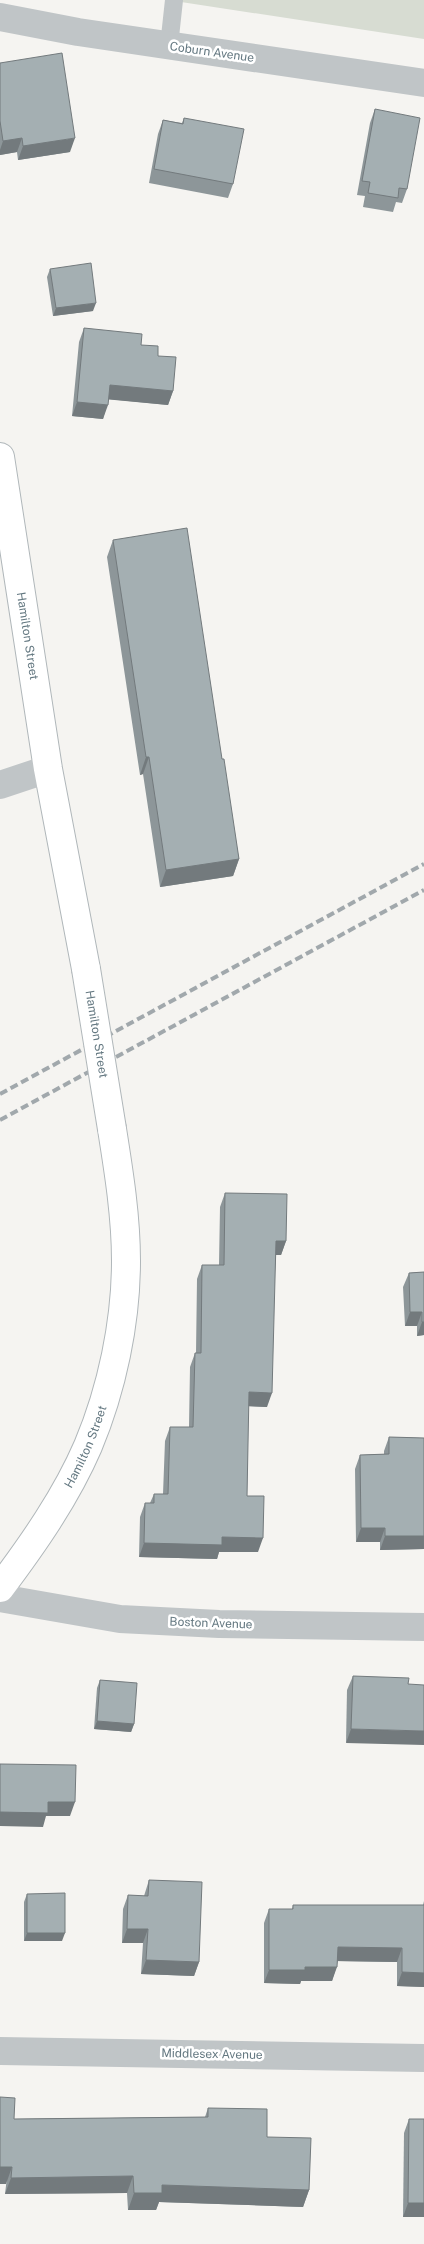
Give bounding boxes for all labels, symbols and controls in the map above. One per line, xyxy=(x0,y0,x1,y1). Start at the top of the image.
street label: Coburn Avenue xyxy=(169,39,255,65)
street label: Hamilton Street xyxy=(14,591,41,681)
street label: Hamilton Street xyxy=(83,989,111,1079)
street label: Hamilton Street xyxy=(62,1403,110,1490)
street label: Boston Avenue xyxy=(169,1615,253,1631)
street label: Middlesex Avenue xyxy=(161,2046,263,2062)

